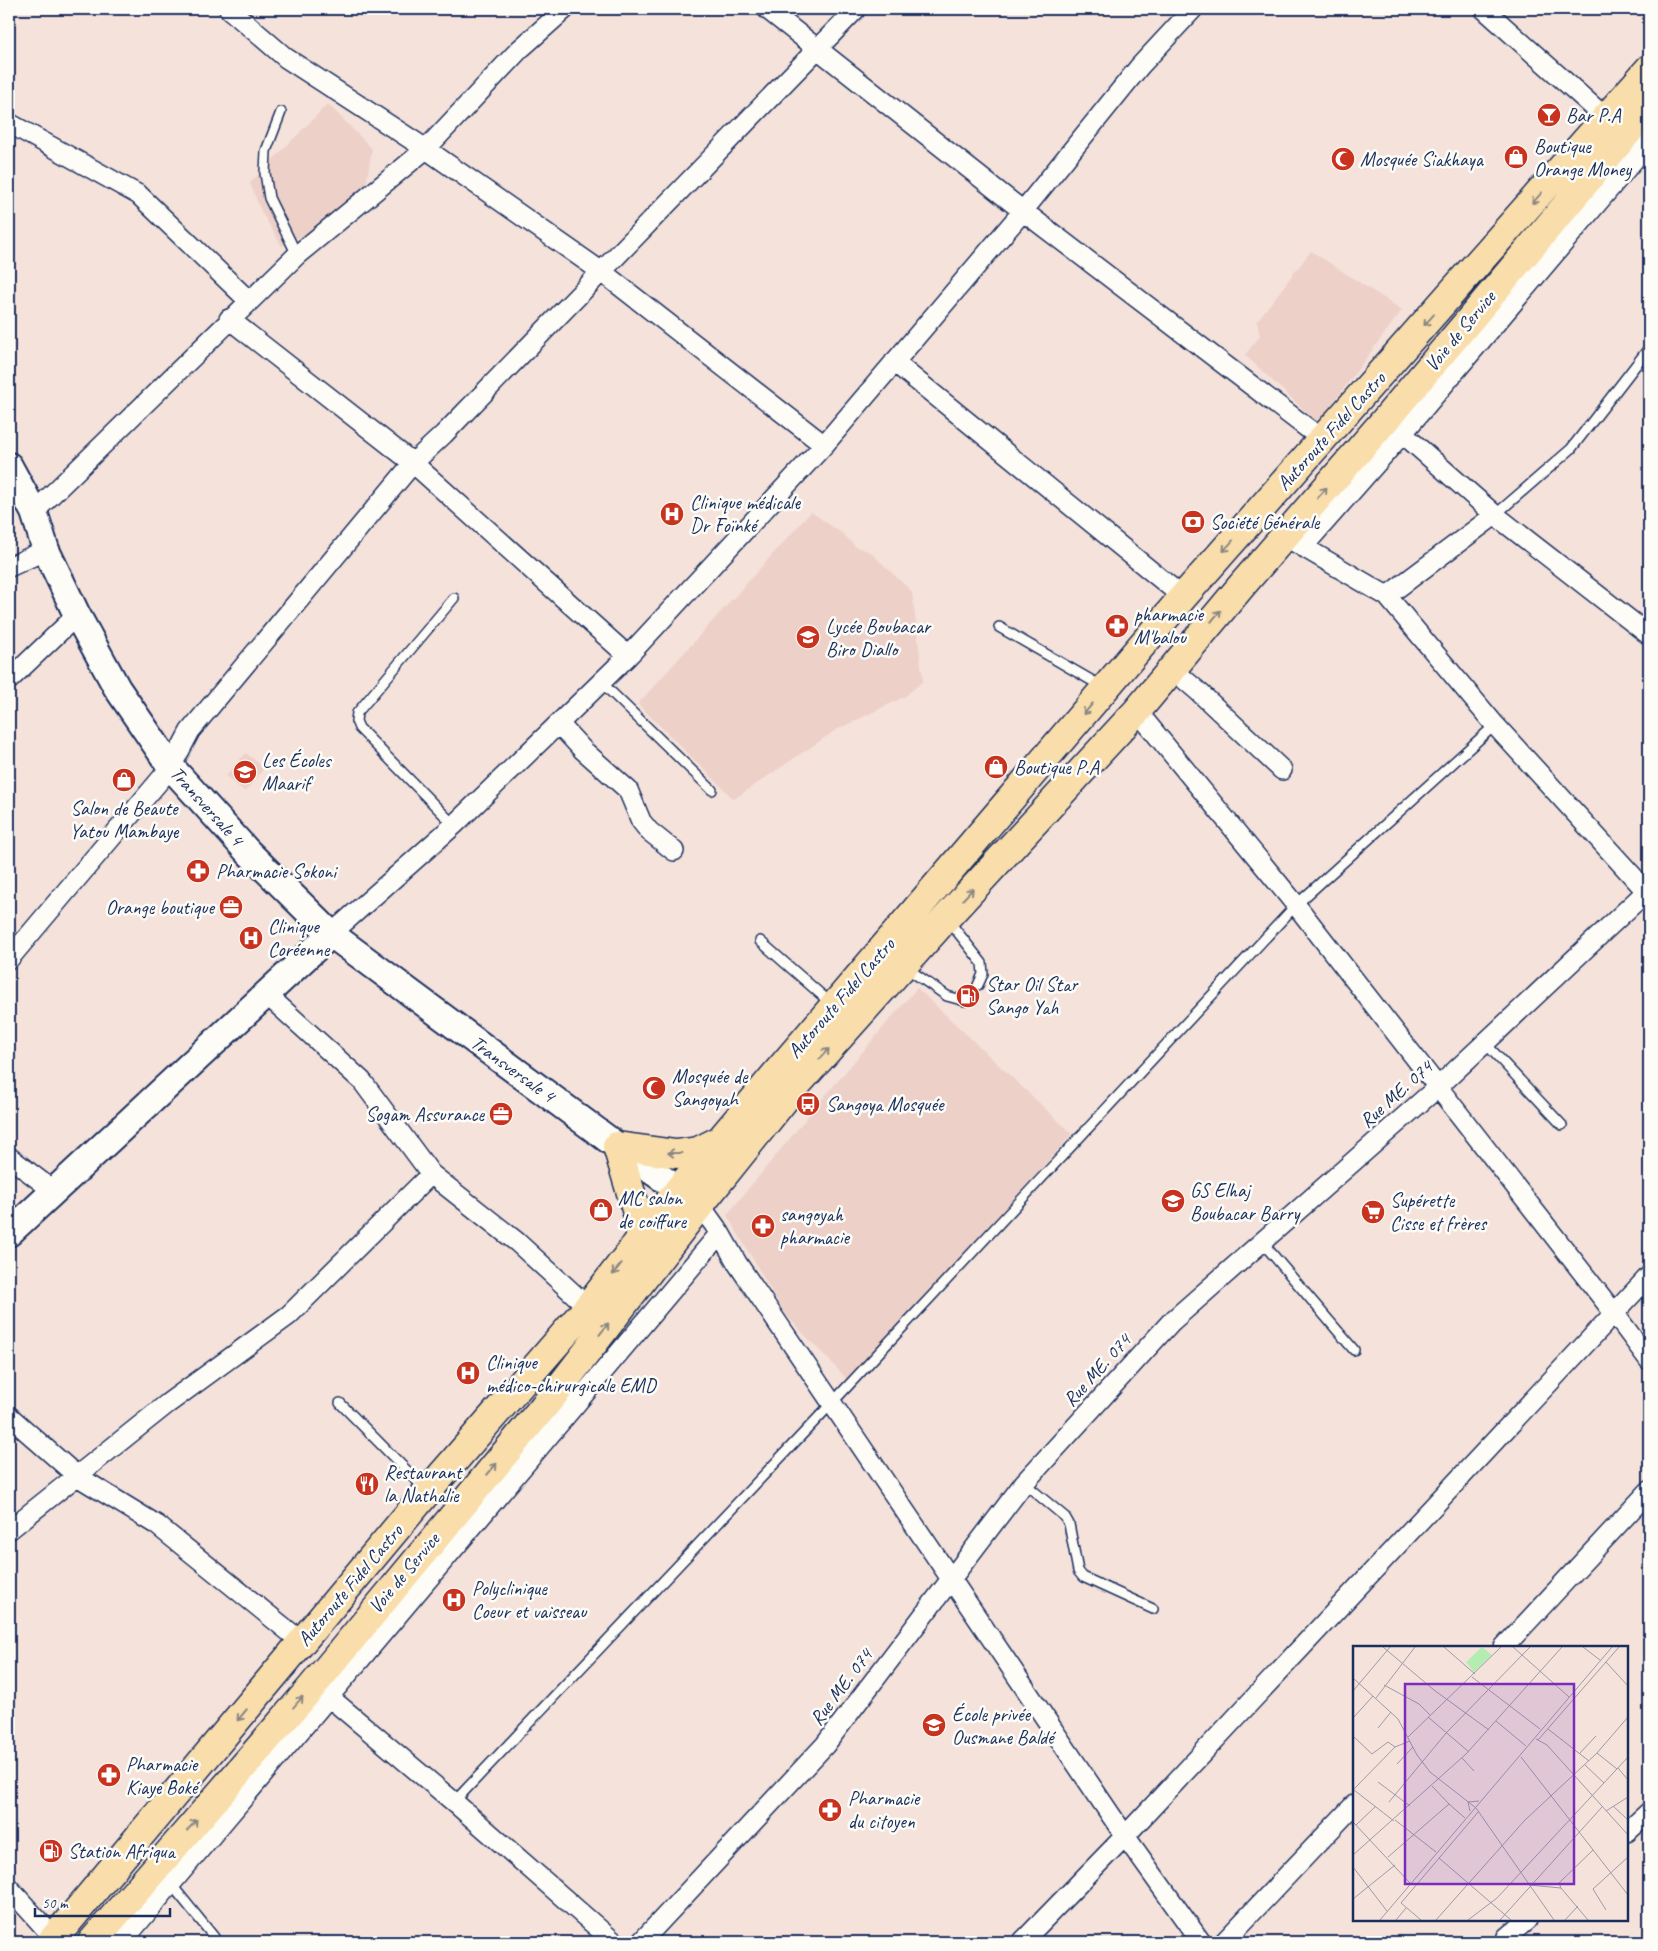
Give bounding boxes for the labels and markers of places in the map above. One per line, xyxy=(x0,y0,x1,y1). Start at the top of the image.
bar icon: Bar P.A xyxy=(1536,102,1562,128)
place label: Bar P.A xyxy=(1566,103,1622,128)
place label: Boutique Orange Money xyxy=(1534,134,1632,182)
shop icon: Boutique Orange Money xyxy=(1503,144,1529,170)
mosque icon: Mosquée Siakhaya xyxy=(1330,146,1356,172)
place label: Mosquée Siakhaya xyxy=(1360,147,1485,172)
place label: Clinique médicale Dr Foïnké xyxy=(690,490,801,538)
hospital icon: Clinique médicale Dr Foïnké xyxy=(659,501,685,527)
bank icon: Société Générale xyxy=(1180,509,1206,535)
place label: Société Générale xyxy=(1210,510,1321,535)
place label: pharmacie M'balou xyxy=(1134,602,1205,650)
pharmacy icon: pharmacie M'balou xyxy=(1104,613,1130,639)
place label: Lycée Boubacar Biro Diallo xyxy=(826,614,932,662)
school or university icon: Lycée Boubacar Biro Diallo xyxy=(795,624,821,650)
place label: Les Écoles Maarif xyxy=(262,748,333,796)
shop icon: Boutique P.A xyxy=(983,754,1009,780)
place label: Boutique P.A xyxy=(1014,755,1100,780)
school or university icon: Les Écoles Maarif xyxy=(232,759,258,785)
shop icon: Salon de Beaute Yatou Mambaye xyxy=(111,767,137,793)
place label: Salon de Beaute Yatou Mambaye xyxy=(70,796,180,844)
pharmacy icon: Pharmacie Sokoni xyxy=(185,858,211,884)
place label: Pharmacie Sokoni xyxy=(216,859,338,884)
office icon: Orange boutique xyxy=(218,894,244,920)
place label: Orange boutique xyxy=(106,895,215,920)
place label: Clinique Coréenne xyxy=(268,914,331,962)
hospital icon: Clinique Coréenne xyxy=(238,925,264,951)
place label: Star Oil Star Sango Yah xyxy=(986,972,1079,1020)
fuel station icon: Star Oil Star Sango Yah xyxy=(955,983,981,1009)
place label: Mosquée de Sangoyah xyxy=(672,1064,749,1112)
mosque icon: Mosquée de Sangoyah xyxy=(641,1075,667,1101)
bus stop icon: Sangoya Mosquée xyxy=(795,1091,821,1117)
place label: Sangoya Mosquée xyxy=(826,1092,945,1117)
office icon: Sogam Assurance xyxy=(488,1101,514,1127)
place label: Sogam Assurance xyxy=(366,1102,485,1127)
place label: GS Elhaj Boubacar Barry xyxy=(1190,1178,1301,1226)
place label: MC salon de coiffure xyxy=(618,1186,688,1234)
school or university icon: GS Elhaj Boubacar Barry xyxy=(1160,1188,1186,1214)
place label: Supérette Cisse et frères xyxy=(1390,1188,1488,1236)
shop icon: MC salon de coiffure xyxy=(588,1197,614,1223)
supermarket icon: Supérette Cisse et frères xyxy=(1360,1199,1386,1225)
place label: sangoyah pharmacie xyxy=(780,1202,851,1250)
pharmacy icon: sangoyah pharmacie xyxy=(750,1213,776,1239)
place label: Clinique médico-chirurgicale EMD xyxy=(486,1350,657,1398)
hospital icon: Clinique médico-chirurgicale EMD xyxy=(455,1360,481,1386)
place label: Restaurant la Nathalie xyxy=(384,1460,464,1508)
restaurant icon: Restaurant la Nathalie xyxy=(354,1471,380,1497)
place label: Polyclinique Coeur et vaisseau xyxy=(472,1576,588,1624)
hospital icon: Polyclinique Coeur et vaisseau xyxy=(441,1587,467,1613)
place label: École privée Ousmane Baldé xyxy=(952,1702,1057,1750)
school or university icon: École privée Ousmane Baldé xyxy=(921,1712,947,1738)
place label: Pharmacie Kiaye Boké xyxy=(126,1752,201,1800)
pharmacy icon: Pharmacie Kiaye Boké xyxy=(96,1762,122,1788)
place label: Pharmacie du citoyen xyxy=(848,1786,921,1834)
pharmacy icon: Pharmacie du citoyen xyxy=(817,1797,843,1823)
fuel station icon: Station Afriqua xyxy=(38,1838,64,1864)
place label: Station Afriqua xyxy=(68,1839,176,1864)

